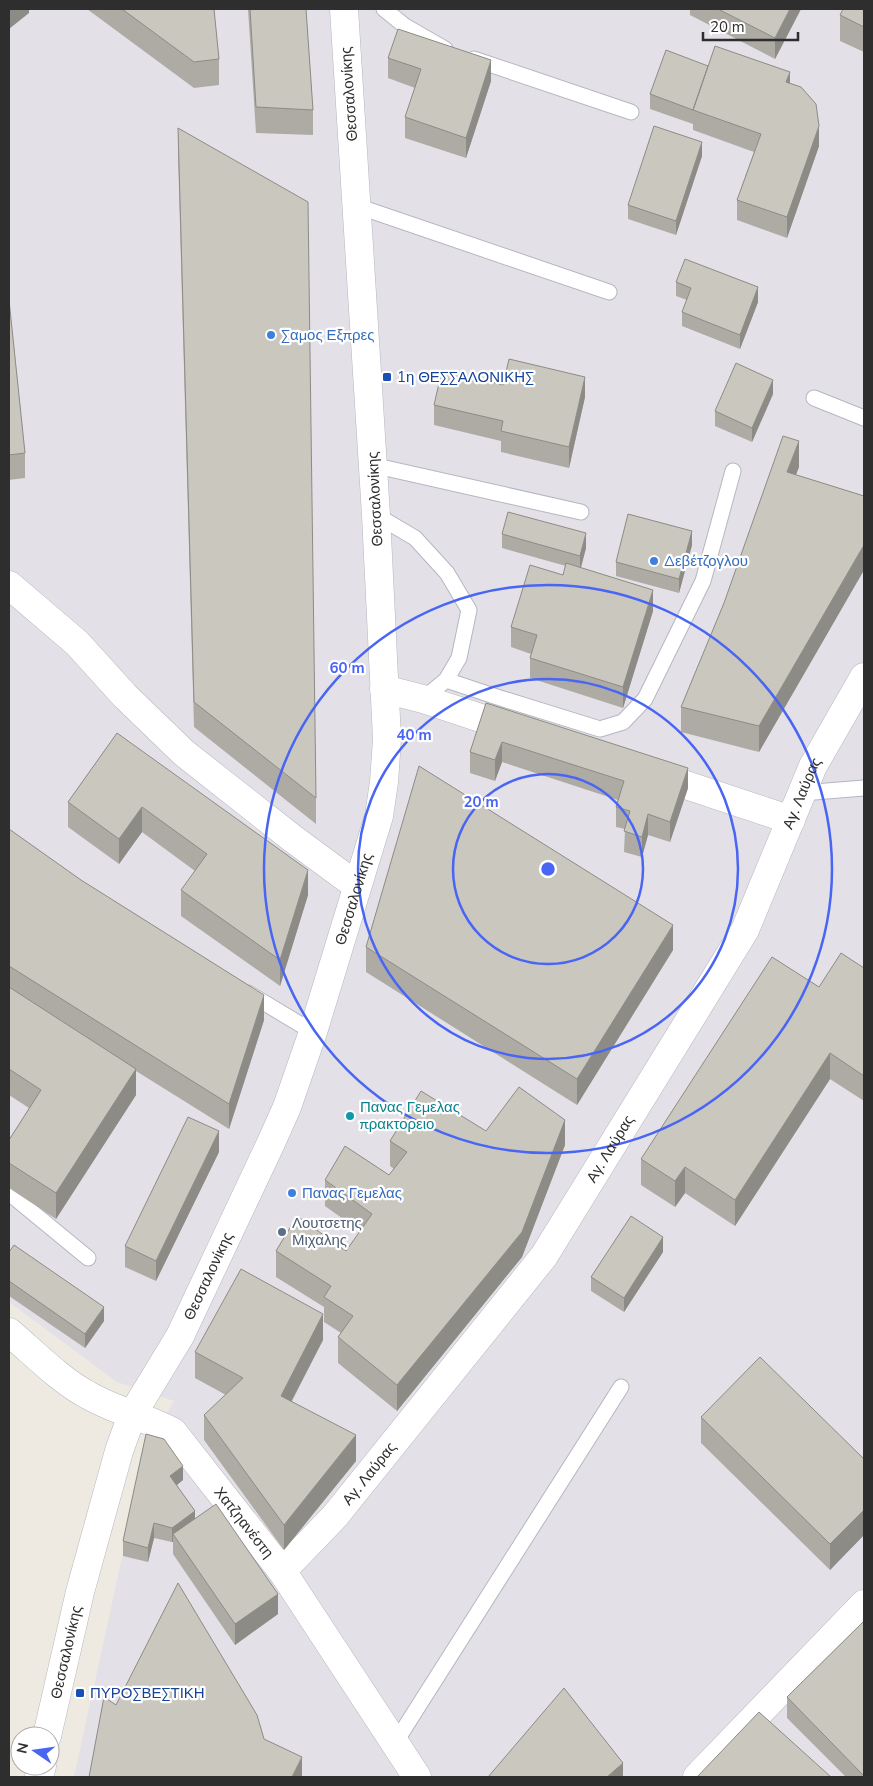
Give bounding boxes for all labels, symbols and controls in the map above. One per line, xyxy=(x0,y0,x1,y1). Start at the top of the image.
scale bar xyxy=(703,10,798,42)
text: 20 m xyxy=(710,17,745,37)
street label: Θεσσαλονίκης xyxy=(336,46,362,142)
place label: Σαμος Εξπρες xyxy=(281,325,375,345)
marker: Σαμος Εξπρες xyxy=(265,329,277,341)
place label: 1η ΘΕΣΣΑΛΟΝΙΚΗΣ xyxy=(397,367,534,387)
marker: 1η ΘΕΣΣΑΛΟΝΙΚΗΣ xyxy=(381,371,393,383)
street label: Θεσσαλονίκης xyxy=(363,451,387,547)
place label: Δεβέτζογλου xyxy=(664,551,748,571)
marker: Δεβέτζογλου xyxy=(648,555,660,567)
text: 60 m xyxy=(329,658,365,678)
text: 40 m xyxy=(396,725,432,745)
street label: Αγ. Λαύρας xyxy=(778,754,826,832)
text: 20 m xyxy=(463,792,499,812)
street label: Θεσσαλονίκης xyxy=(330,851,377,947)
centre of rings xyxy=(539,860,557,878)
place label: Πανας Γεμελας πρακτορειο xyxy=(360,1097,460,1134)
marker: Πανας Γεμελας πρακτορειο xyxy=(344,1110,356,1122)
street label: Αγ. Λαύρας xyxy=(582,1111,639,1186)
place label: Πανας Γεμελας xyxy=(302,1183,402,1203)
marker: Πανας Γεμελας xyxy=(286,1187,298,1199)
place label: Λουτσετης Μιχαλης xyxy=(292,1213,362,1250)
marker: Λουτσετης Μιχαλης xyxy=(276,1226,288,1238)
street label: Θεσσαλονίκης xyxy=(179,1229,238,1323)
street label: Αγ. Λαύρας xyxy=(338,1438,401,1509)
street label: Χατζηανέστη xyxy=(210,1483,278,1562)
street label: Θεσσαλονίκης xyxy=(46,1604,87,1701)
place label: ΠΥΡΟΣΒΕΣΤΙΚΗ xyxy=(90,1683,205,1703)
marker: ΠΥΡΟΣΒΕΣΤΙΚΗ xyxy=(74,1687,86,1699)
north arrow xyxy=(10,1726,60,1776)
text: N xyxy=(12,1741,33,1755)

